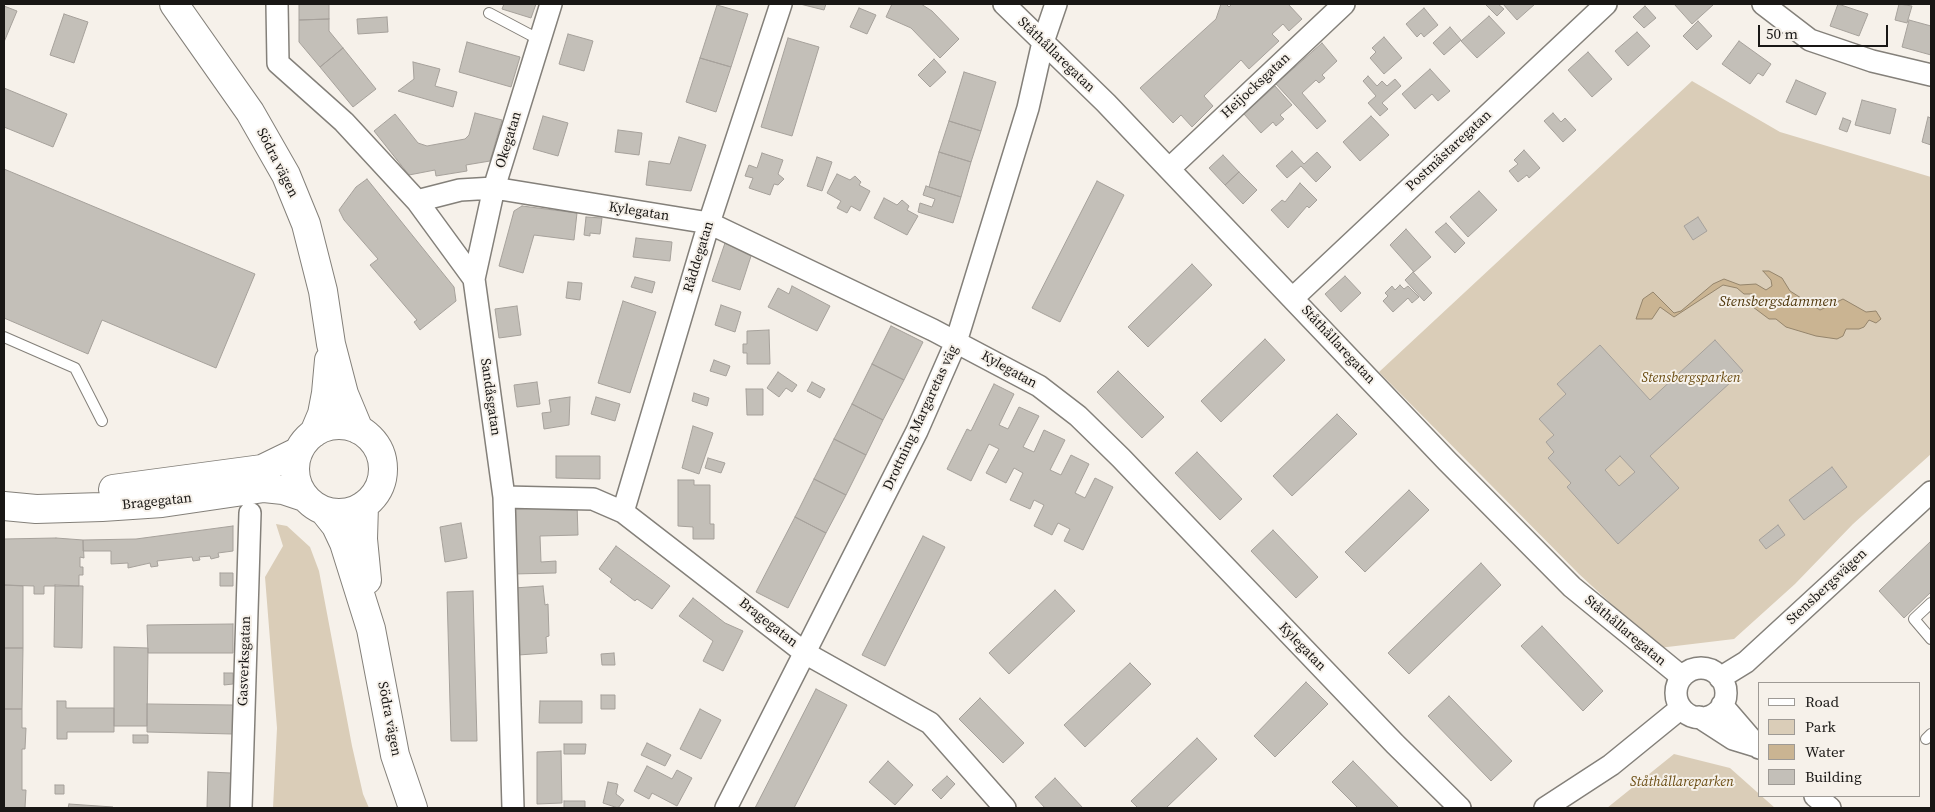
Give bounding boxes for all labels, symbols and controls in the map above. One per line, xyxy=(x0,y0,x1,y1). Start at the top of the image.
street label: Ståthållaregatan xyxy=(1014,14,1098,96)
scale bar xyxy=(1760,15,1890,47)
text: 50 m xyxy=(1766,23,1798,44)
street label: Heijocksgatan xyxy=(1218,50,1294,122)
street label: Postmästaregatan xyxy=(1403,107,1495,195)
street label: Okegatan xyxy=(492,110,526,170)
street label: Södra vägen xyxy=(252,126,302,200)
street label: Kylegatan xyxy=(608,199,670,225)
street label: Råddegatan xyxy=(680,219,718,295)
water label: Stensbergsdammen xyxy=(1719,293,1837,311)
street label: Ståthållaregatan xyxy=(1297,302,1379,388)
street label: Drottning Margaretas väg xyxy=(880,343,962,493)
street label: Kylegatan xyxy=(978,348,1040,392)
street label: Sandåsgatan xyxy=(476,357,504,437)
park label: Stensbergsparken xyxy=(1641,370,1741,386)
street label: Bragegatan xyxy=(121,490,193,514)
street label: Stensbergsvägen xyxy=(1783,545,1871,629)
street label: Ståthållaregatan xyxy=(1581,592,1669,670)
street label: Bragegatan xyxy=(735,595,801,651)
street label: Gasverksgatan xyxy=(235,616,255,706)
street label: Kylegatan xyxy=(1275,619,1329,675)
street label: Södra vägen xyxy=(374,680,404,758)
legend xyxy=(1758,682,1920,797)
text: Road xyxy=(1805,691,1839,712)
text: Park xyxy=(1805,716,1836,737)
text: Water xyxy=(1805,741,1845,762)
text: Building xyxy=(1805,766,1862,787)
park label: Ståthållareparken xyxy=(1630,774,1734,790)

